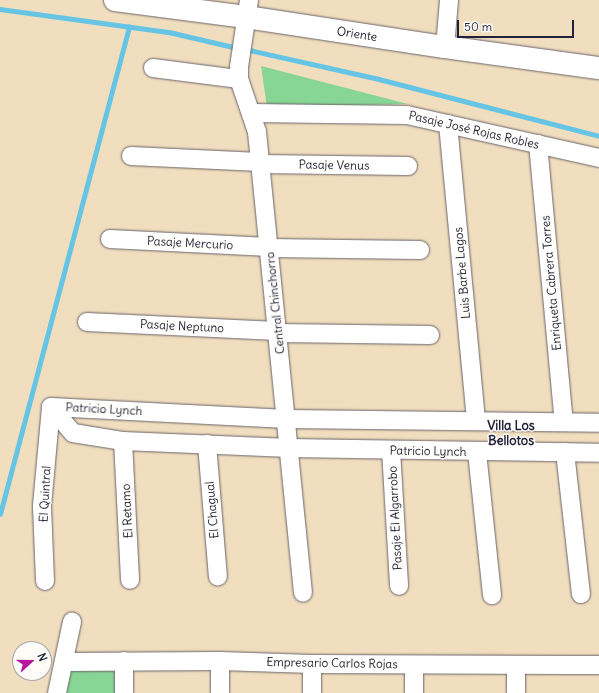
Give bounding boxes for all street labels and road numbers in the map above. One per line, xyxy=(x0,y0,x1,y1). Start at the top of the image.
street label: Oriente xyxy=(336,24,378,44)
street label: Pasaje José Rojas Robles xyxy=(407,108,541,152)
street label: Pasaje Venus xyxy=(298,157,370,173)
street label: Enriqueta Cabrera Torres xyxy=(538,215,564,351)
street label: Luis Barbe Lagos xyxy=(451,226,473,320)
street label: Pasaje Mercurio xyxy=(146,234,234,252)
street label: Central Chinchorro xyxy=(262,251,288,355)
street label: Pasaje Neptuno xyxy=(140,317,224,335)
street label: Patricio Lynch xyxy=(65,400,143,418)
street label: Patricio Lynch xyxy=(389,443,467,459)
street label: El Quintral xyxy=(36,465,54,523)
street label: Pasaje El Algarrobo xyxy=(385,465,405,571)
street label: El Chagual xyxy=(202,481,222,539)
street label: El Retamo xyxy=(118,483,136,539)
street label: Empresario Carlos Rojas xyxy=(266,655,398,671)

